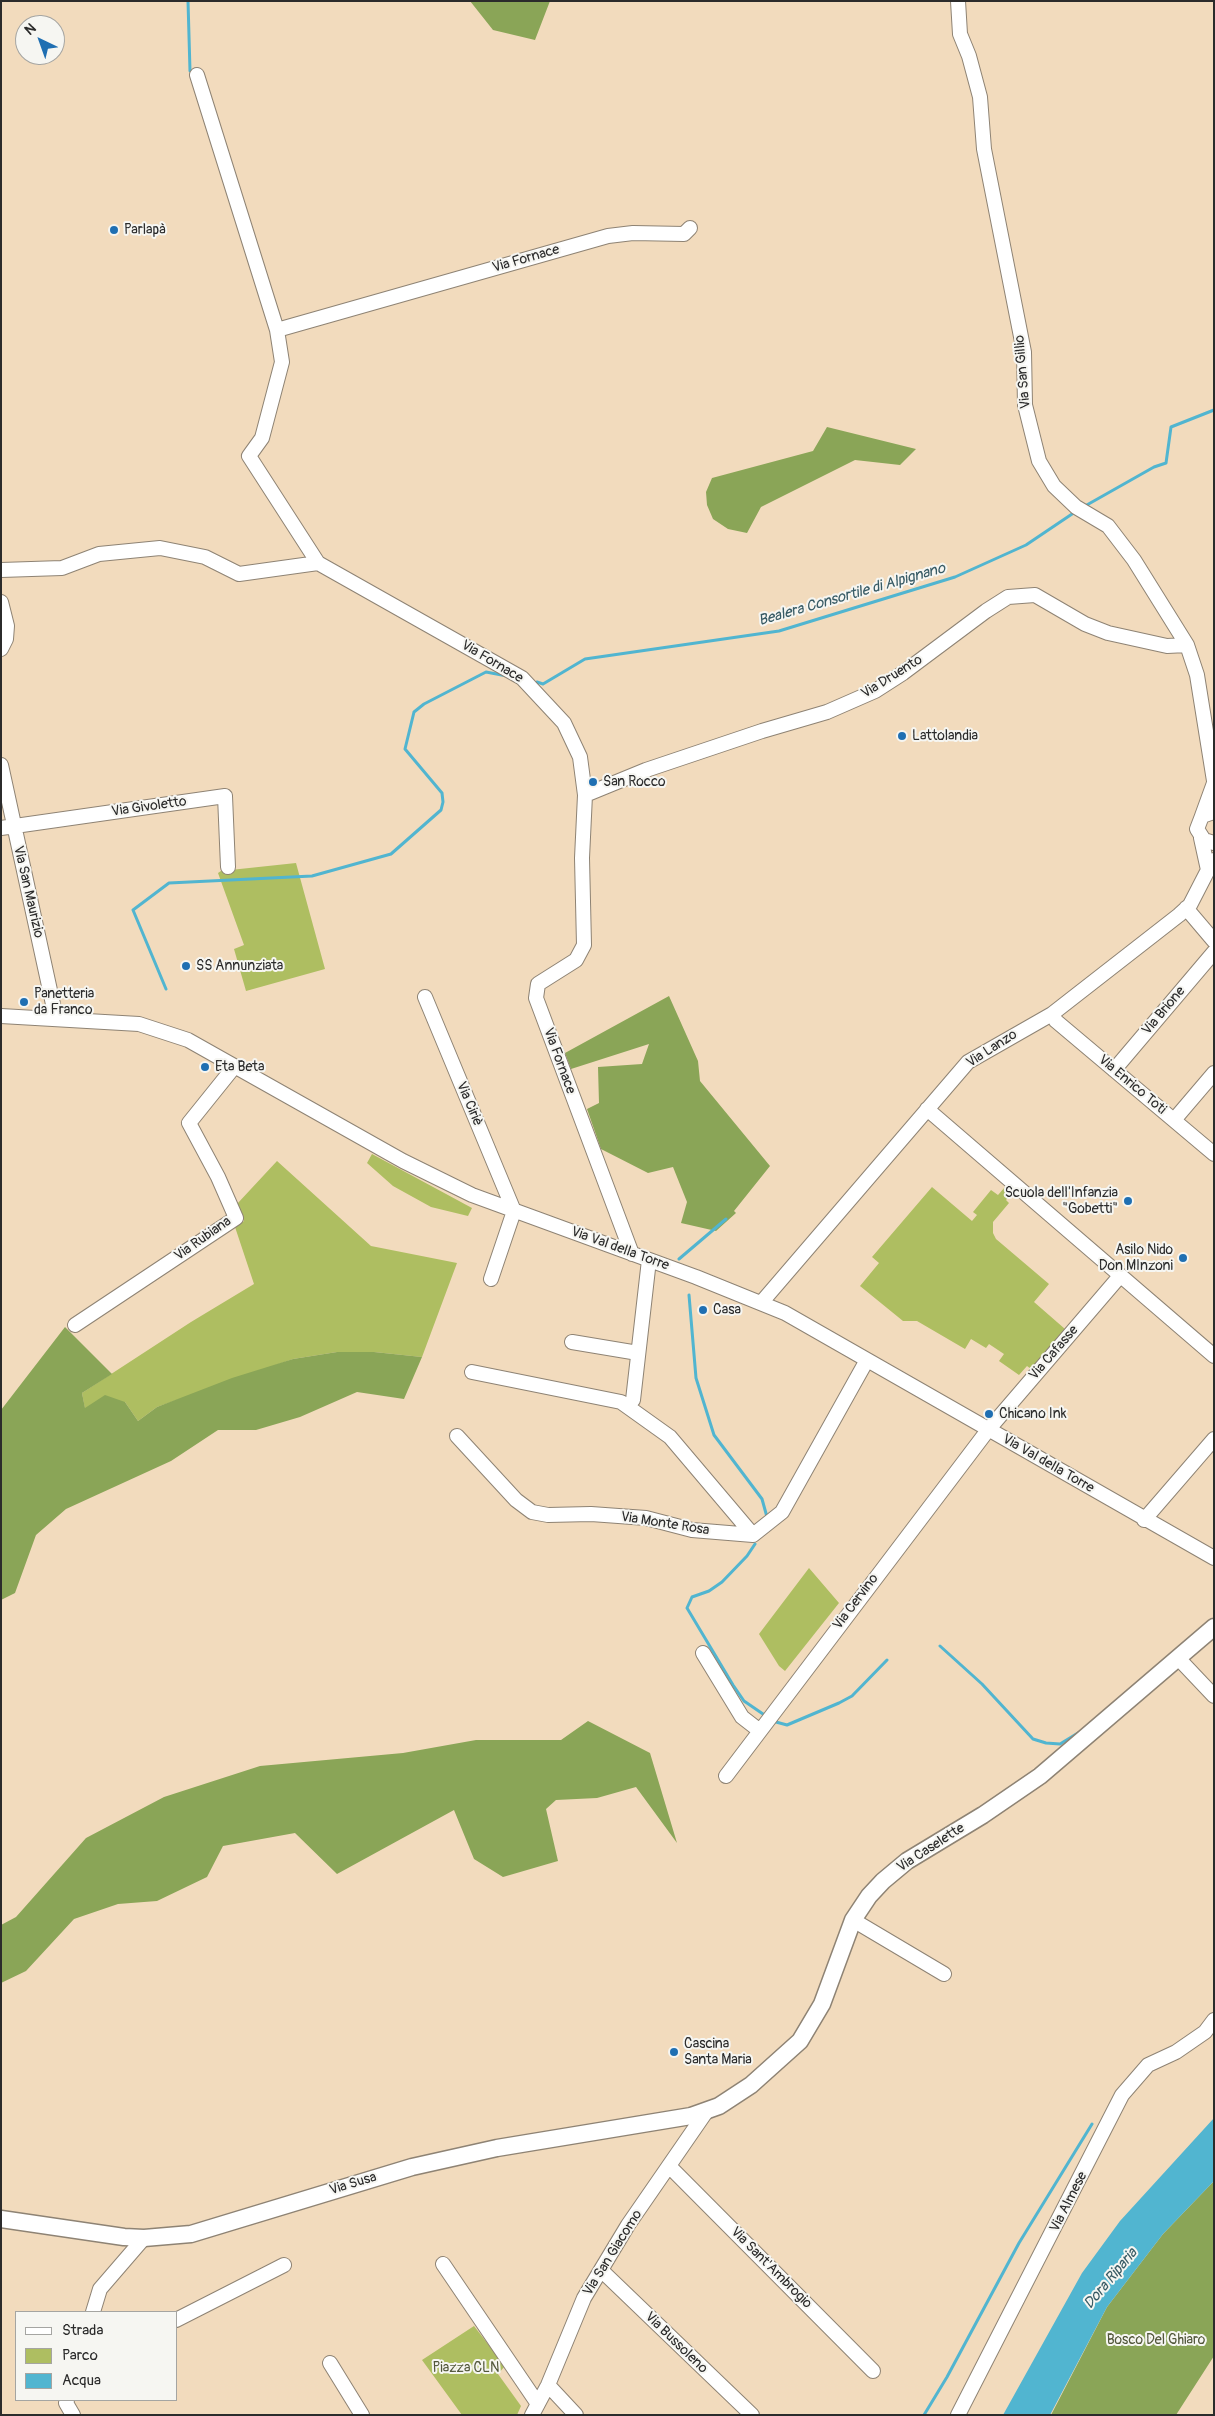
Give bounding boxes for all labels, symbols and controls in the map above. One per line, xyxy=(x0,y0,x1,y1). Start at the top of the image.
north arrow xyxy=(15,15,65,65)
text: N xyxy=(21,20,40,39)
place label: Parlapà xyxy=(124,222,166,238)
marker: Parlapà xyxy=(108,224,120,236)
street label: Via Fornace xyxy=(490,241,562,277)
street label: Via San Gillio xyxy=(1011,334,1035,410)
water label: Bealera Consortile di Alpignano xyxy=(756,560,948,630)
street label: Via Fornace xyxy=(458,637,526,687)
street label: Via Druento xyxy=(858,652,926,702)
place label: Lattolandia xyxy=(912,728,978,744)
marker: Lattolandia xyxy=(896,730,908,742)
place label: San Rocco xyxy=(603,774,666,790)
marker: San Rocco xyxy=(587,776,599,788)
street label: Via Givoletto xyxy=(110,793,188,821)
street label: Via San Maurizio xyxy=(9,844,47,940)
place label: SS Annunziata xyxy=(196,958,283,974)
marker: SS Annunziata xyxy=(180,960,192,972)
street label: Via Brione xyxy=(1139,983,1189,1039)
place label: Panetteria da Franco xyxy=(34,986,94,1019)
marker: Panetteria da Franco xyxy=(18,996,30,1008)
street label: Via Fornace xyxy=(539,1026,579,1096)
street label: Via Lanzo xyxy=(963,1026,1021,1072)
street label: Via Enrico Toti xyxy=(1095,1052,1169,1118)
place label: Eta Beta xyxy=(215,1059,264,1075)
marker: Eta Beta xyxy=(199,1061,211,1073)
street label: Via Ciriè xyxy=(452,1079,486,1129)
place label: Scuola dell'Infanzia "Gobetti" xyxy=(1005,1185,1118,1218)
marker: Scuola dell'Infanzia "Gobetti" xyxy=(1122,1195,1134,1207)
street label: Via Rubiana xyxy=(171,1213,235,1265)
street label: Via Val della Torre xyxy=(569,1223,671,1275)
place label: Asilo Nido Don MInzoni xyxy=(1099,1242,1173,1274)
marker: Asilo Nido Don MInzoni xyxy=(1177,1252,1189,1264)
place label: Casa xyxy=(713,1302,741,1318)
marker: Casa xyxy=(697,1304,709,1316)
street label: Via Cafasse xyxy=(1026,1322,1082,1384)
place label: Chicano Ink xyxy=(999,1406,1067,1422)
marker: Chicano Ink xyxy=(983,1408,995,1420)
street label: Via Val della Torre xyxy=(999,1431,1097,1497)
street label: Via Monte Rosa xyxy=(619,1509,711,1539)
street label: Via Cervino xyxy=(830,1571,882,1633)
street label: Via Caselette xyxy=(894,1820,968,1876)
place label: Cascina Santa Maria xyxy=(684,2036,752,2068)
marker: Cascina Santa Maria xyxy=(668,2046,680,2058)
street label: Via Susa xyxy=(327,2169,379,2199)
street label: Via Almese xyxy=(1047,2169,1091,2235)
street label: Via San Giacomo xyxy=(580,2207,646,2299)
street label: Via Sant'Ambrogio xyxy=(727,2224,815,2312)
water label: Dora Riparia xyxy=(1080,2245,1142,2313)
street label: Via Bussoleno xyxy=(641,2309,711,2377)
legend xyxy=(15,2311,178,2401)
text: Strada xyxy=(62,2321,103,2340)
park label: Bosco Del Ghiaro xyxy=(1107,2332,1205,2348)
text: Parco xyxy=(62,2346,98,2365)
park label: Piazza CLN xyxy=(433,2360,499,2376)
text: Acqua xyxy=(62,2371,101,2390)

